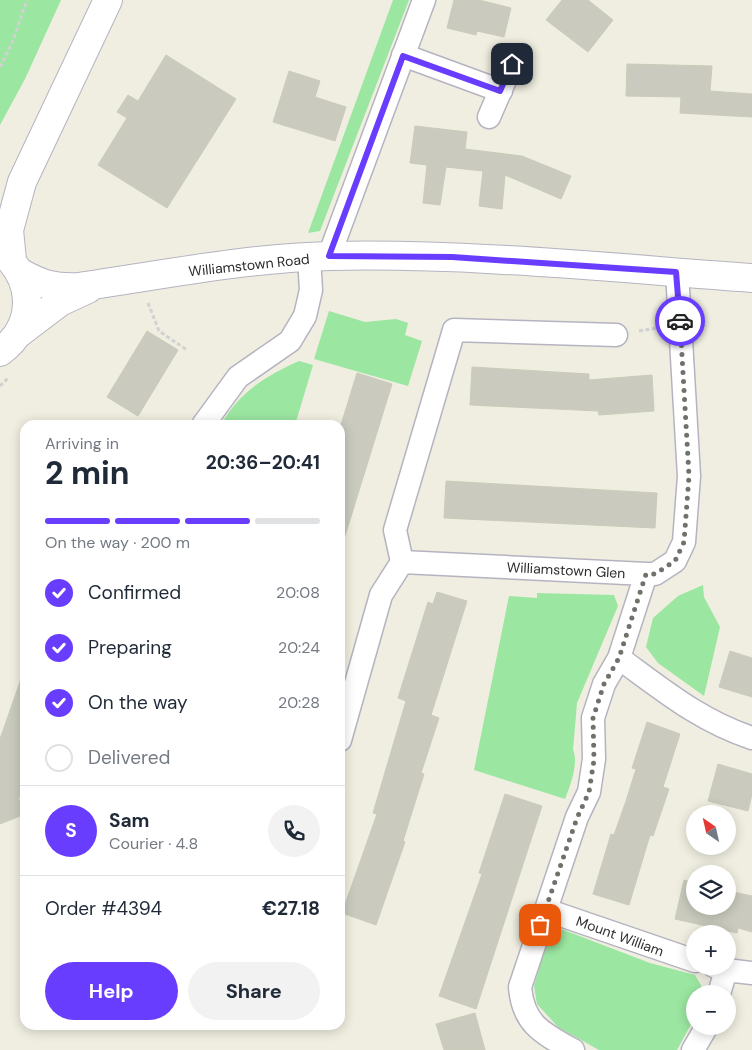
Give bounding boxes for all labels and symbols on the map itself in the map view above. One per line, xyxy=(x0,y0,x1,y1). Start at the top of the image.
pin xyxy=(491,43,533,85)
street label: Williamstown Road xyxy=(188,250,310,280)
courier xyxy=(655,296,705,346)
street label: Williamstown Glen xyxy=(506,558,626,582)
north arrow xyxy=(686,805,736,855)
pin xyxy=(519,904,561,946)
street label: Mount William xyxy=(574,912,666,960)

